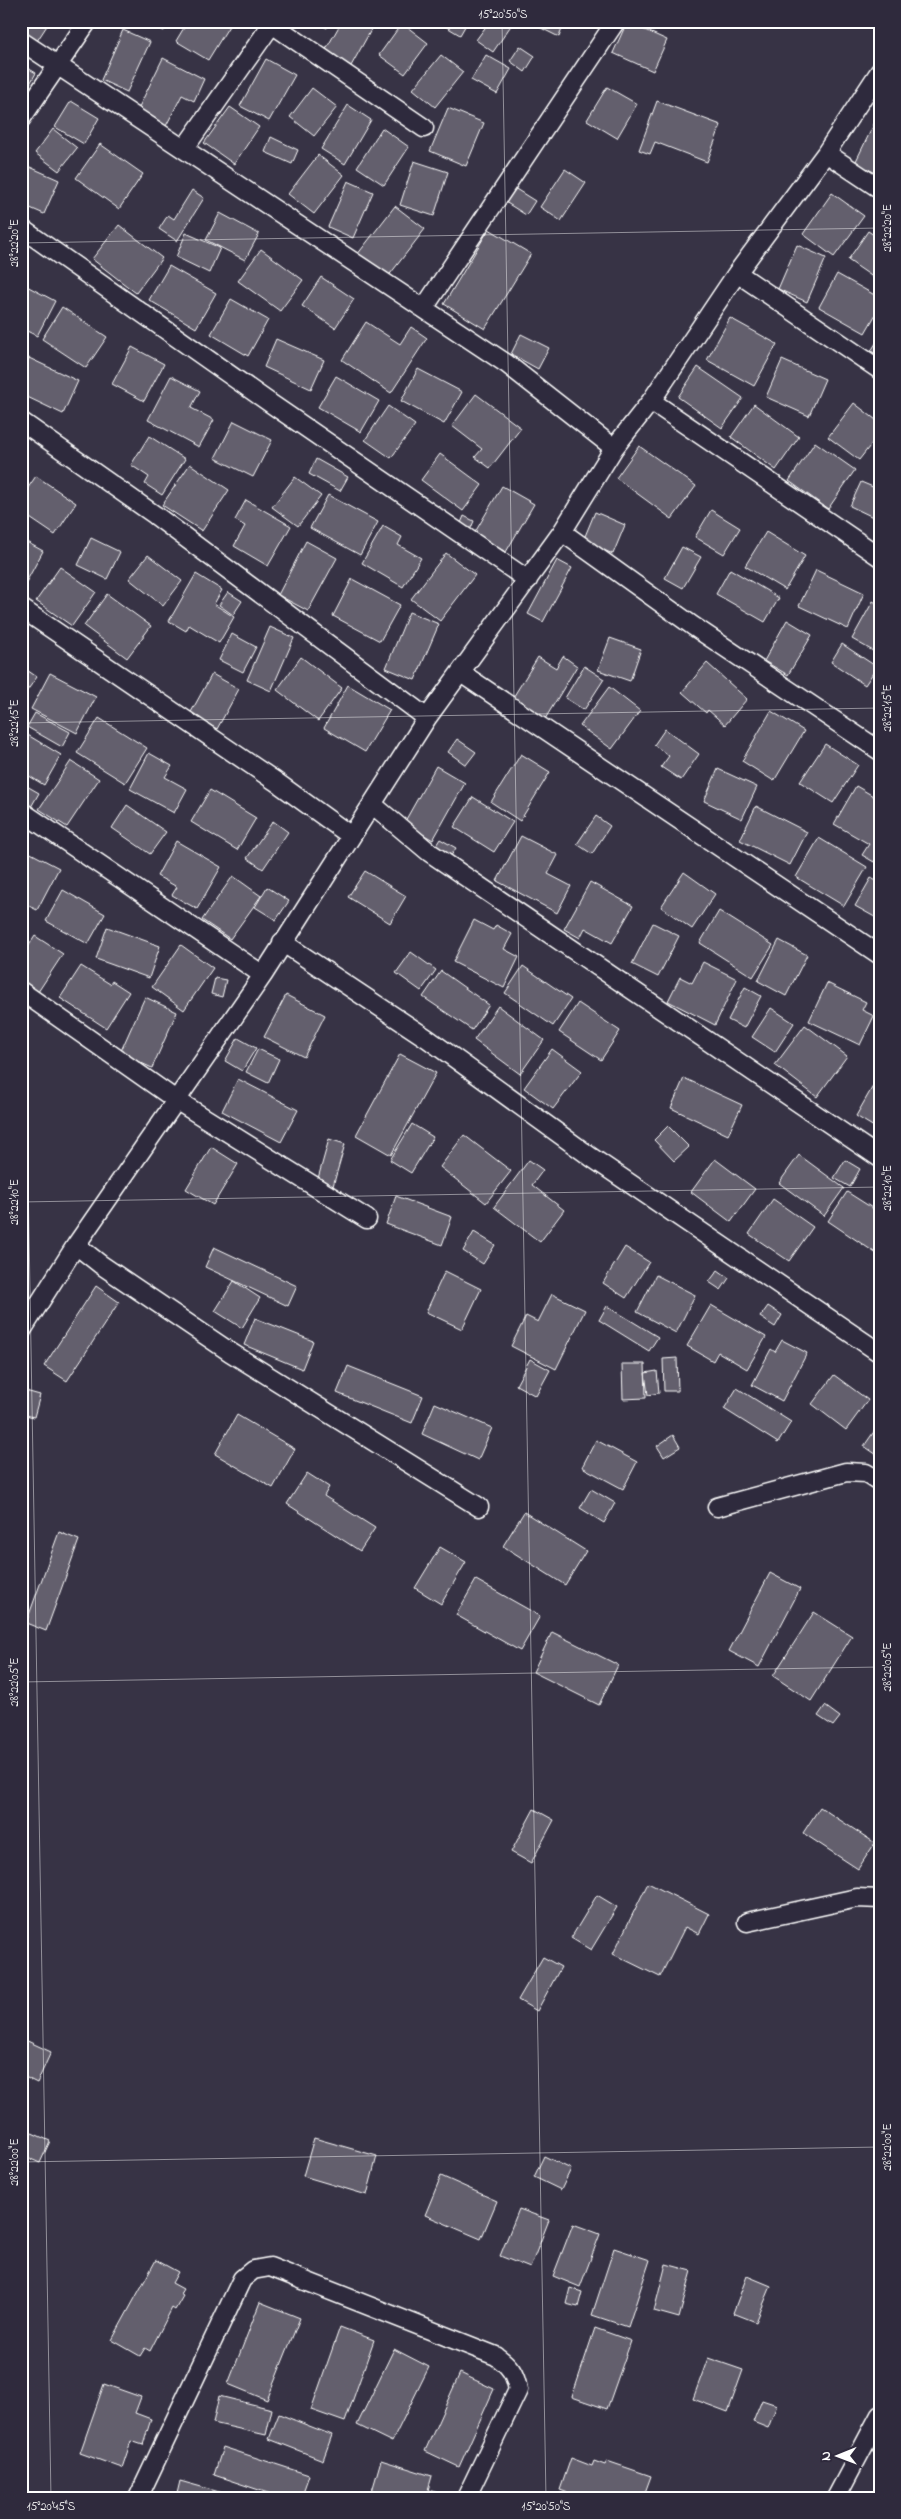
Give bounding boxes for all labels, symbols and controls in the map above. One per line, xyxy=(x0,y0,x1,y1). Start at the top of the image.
text: 15°20'50"S xyxy=(479,6,528,24)
text: 28°22'20"E xyxy=(879,204,897,252)
text: 28°22'20"E xyxy=(6,219,24,267)
text: 28°22'15"E xyxy=(879,684,897,732)
text: 28°22'15"E xyxy=(6,699,24,747)
text: 28°22'10"E xyxy=(879,1165,897,1211)
text: 28°22'10"E xyxy=(6,1179,24,1225)
text: 28°22'05"E xyxy=(879,1643,897,1692)
text: 28°22'05"E xyxy=(6,1658,24,1707)
text: 28°22'00"E xyxy=(879,2123,897,2171)
text: 28°22'00"E xyxy=(6,2138,24,2186)
north arrow xyxy=(814,2432,864,2482)
text: N xyxy=(816,2451,837,2461)
text: 15°20'45"S xyxy=(27,2498,76,2516)
text: 15°20'50"S xyxy=(522,2498,571,2516)

